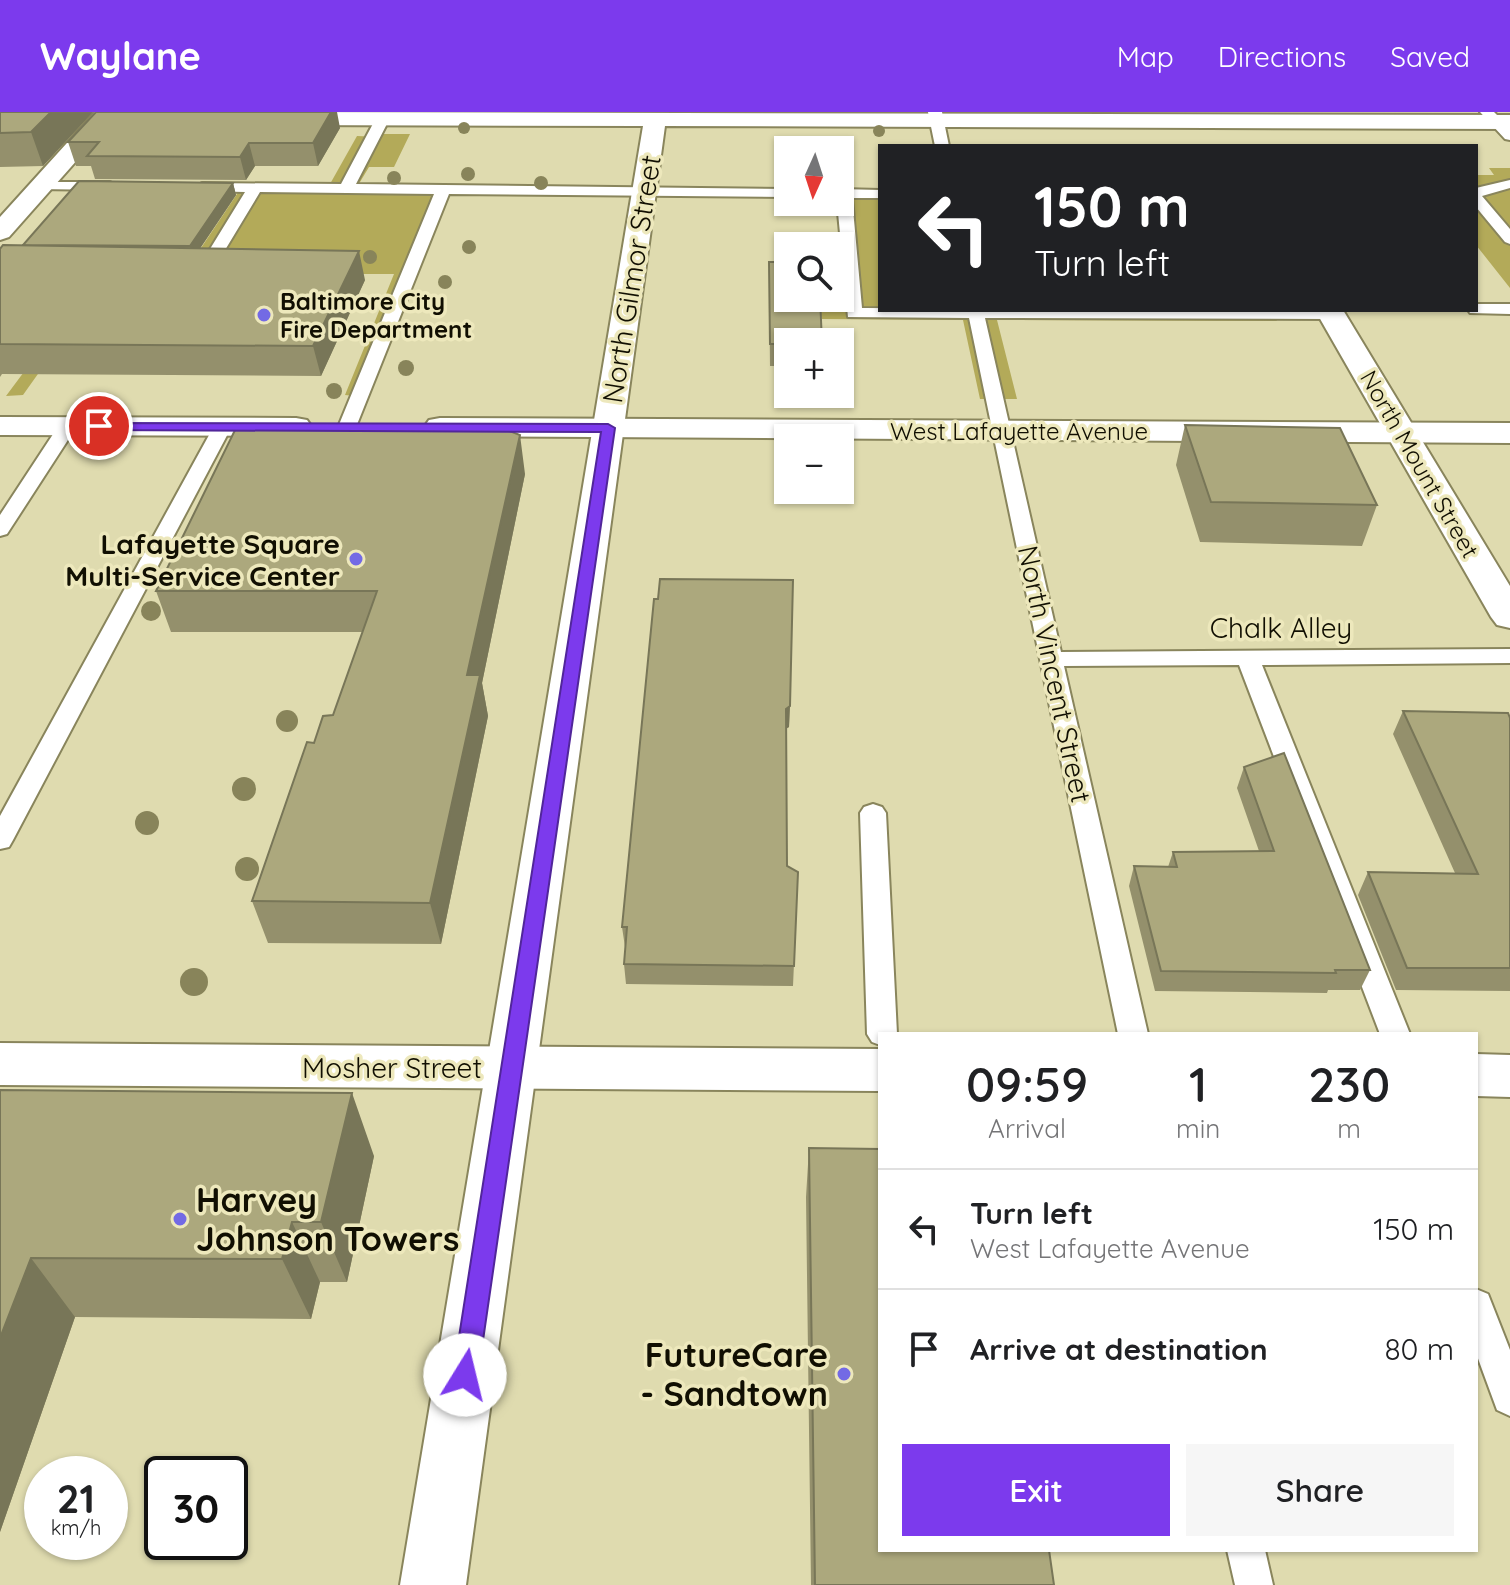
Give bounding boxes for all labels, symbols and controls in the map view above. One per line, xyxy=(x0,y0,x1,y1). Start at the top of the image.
text: Waylane xyxy=(40,32,201,80)
text: Map xyxy=(1117,39,1174,74)
text: Directions xyxy=(1218,39,1346,74)
text: Saved xyxy=(1390,39,1470,74)
north arrow xyxy=(774,136,854,216)
map controls xyxy=(774,136,854,504)
street label: North Gilmor Street xyxy=(594,153,668,405)
text: 150 m xyxy=(1034,171,1190,241)
icon: left xyxy=(902,176,1006,280)
button: search xyxy=(774,232,854,312)
text: Turn left xyxy=(1034,240,1170,285)
place label: Baltimore City Fire Department xyxy=(280,286,472,344)
marker: Baltimore City Fire Department xyxy=(255,306,273,324)
button: + xyxy=(774,328,854,408)
street label: North Mount Street xyxy=(1354,365,1486,563)
pin xyxy=(65,392,133,460)
icon: arrive xyxy=(77,404,121,448)
street label: West Lafayette Avenue xyxy=(890,416,1148,446)
button: − xyxy=(774,424,854,504)
place label: Lafayette Square Multi-Service Center xyxy=(65,526,340,593)
street label: North Vincent Street xyxy=(1011,542,1099,806)
marker: Lafayette Square Multi-Service Center xyxy=(347,550,365,568)
street label: Chalk Alley xyxy=(1210,610,1352,645)
street label: Mosher Street xyxy=(302,1050,482,1085)
text: 09:59 xyxy=(966,1054,1088,1114)
text: 1 xyxy=(1189,1054,1207,1114)
text: 230 xyxy=(1308,1054,1390,1114)
text: Arrival xyxy=(988,1112,1066,1145)
text: min xyxy=(1176,1112,1220,1145)
text: m xyxy=(1337,1112,1361,1145)
place label: Harvey Johnson Towers xyxy=(196,1178,459,1260)
text: Turn left xyxy=(970,1194,1093,1232)
icon: left xyxy=(902,1207,946,1251)
marker: Harvey Johnson Towers xyxy=(171,1210,189,1228)
text: 150 m xyxy=(1373,1210,1454,1248)
text: West Lafayette Avenue xyxy=(970,1232,1250,1265)
icon: arrive xyxy=(902,1327,946,1371)
text: Arrive at destination xyxy=(970,1330,1268,1368)
text: 80 m xyxy=(1384,1330,1454,1368)
position arrow xyxy=(423,1333,507,1417)
place label: FutureCare - Sandtown xyxy=(640,1333,828,1415)
marker: FutureCare - Sandtown xyxy=(835,1365,853,1383)
button: Exit xyxy=(902,1444,1170,1536)
button: Share xyxy=(1186,1444,1454,1536)
speed limit sign: 30 xyxy=(144,1456,248,1560)
text: 21 xyxy=(57,1473,95,1523)
text: km/h xyxy=(51,1515,101,1540)

